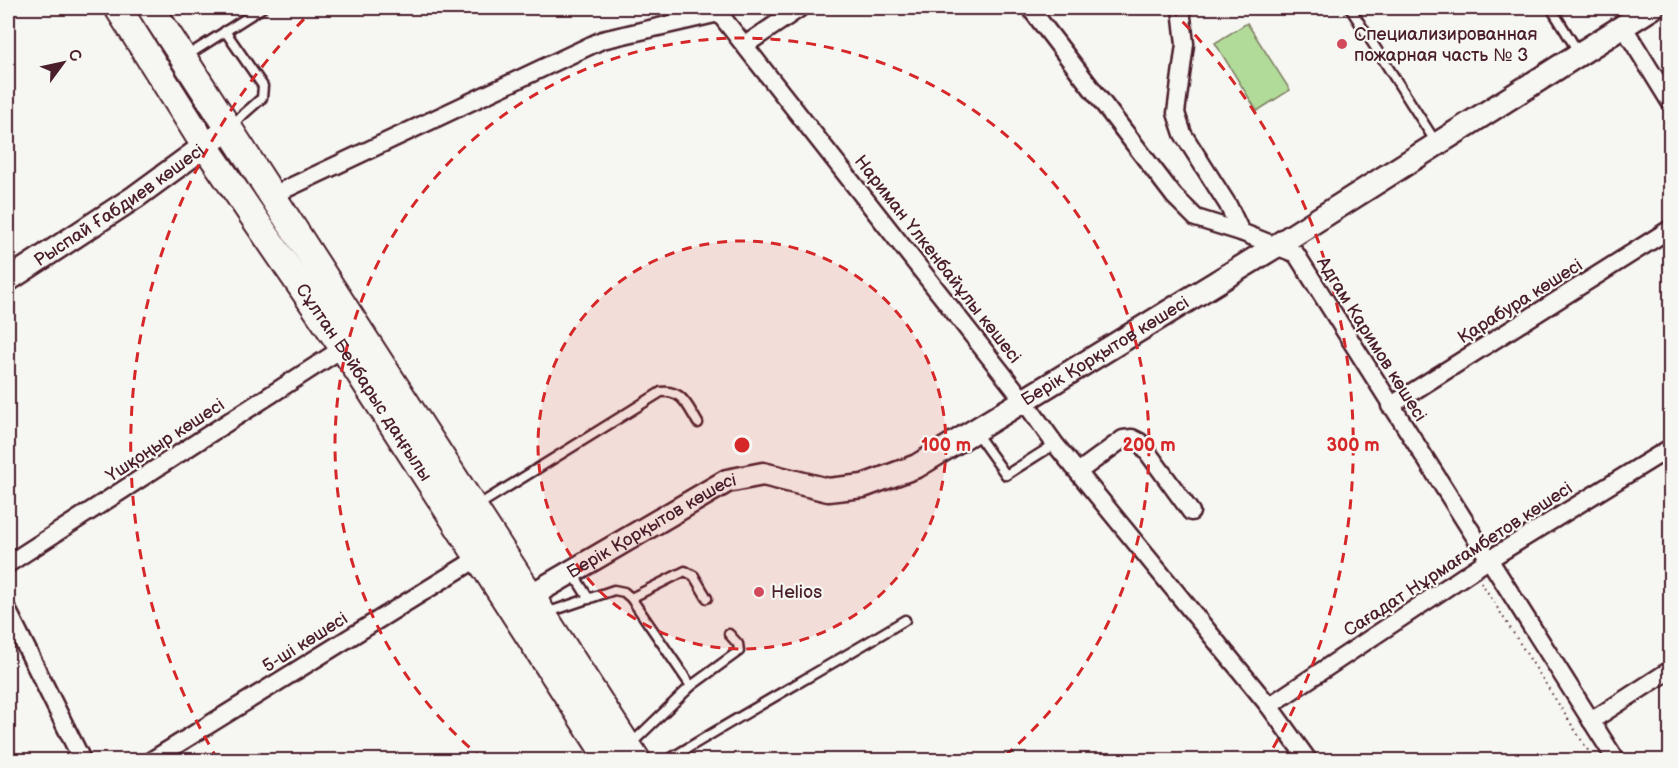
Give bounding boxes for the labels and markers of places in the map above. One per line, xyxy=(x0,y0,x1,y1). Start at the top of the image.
place label: Специализированная пожарная часть № 3 xyxy=(1354,24,1538,66)
marker: Специализированная пожарная часть № 3 xyxy=(1335,37,1349,51)
centre of rings xyxy=(732,435,752,455)
place label: Helios xyxy=(771,582,822,603)
marker: Helios xyxy=(752,585,766,599)

